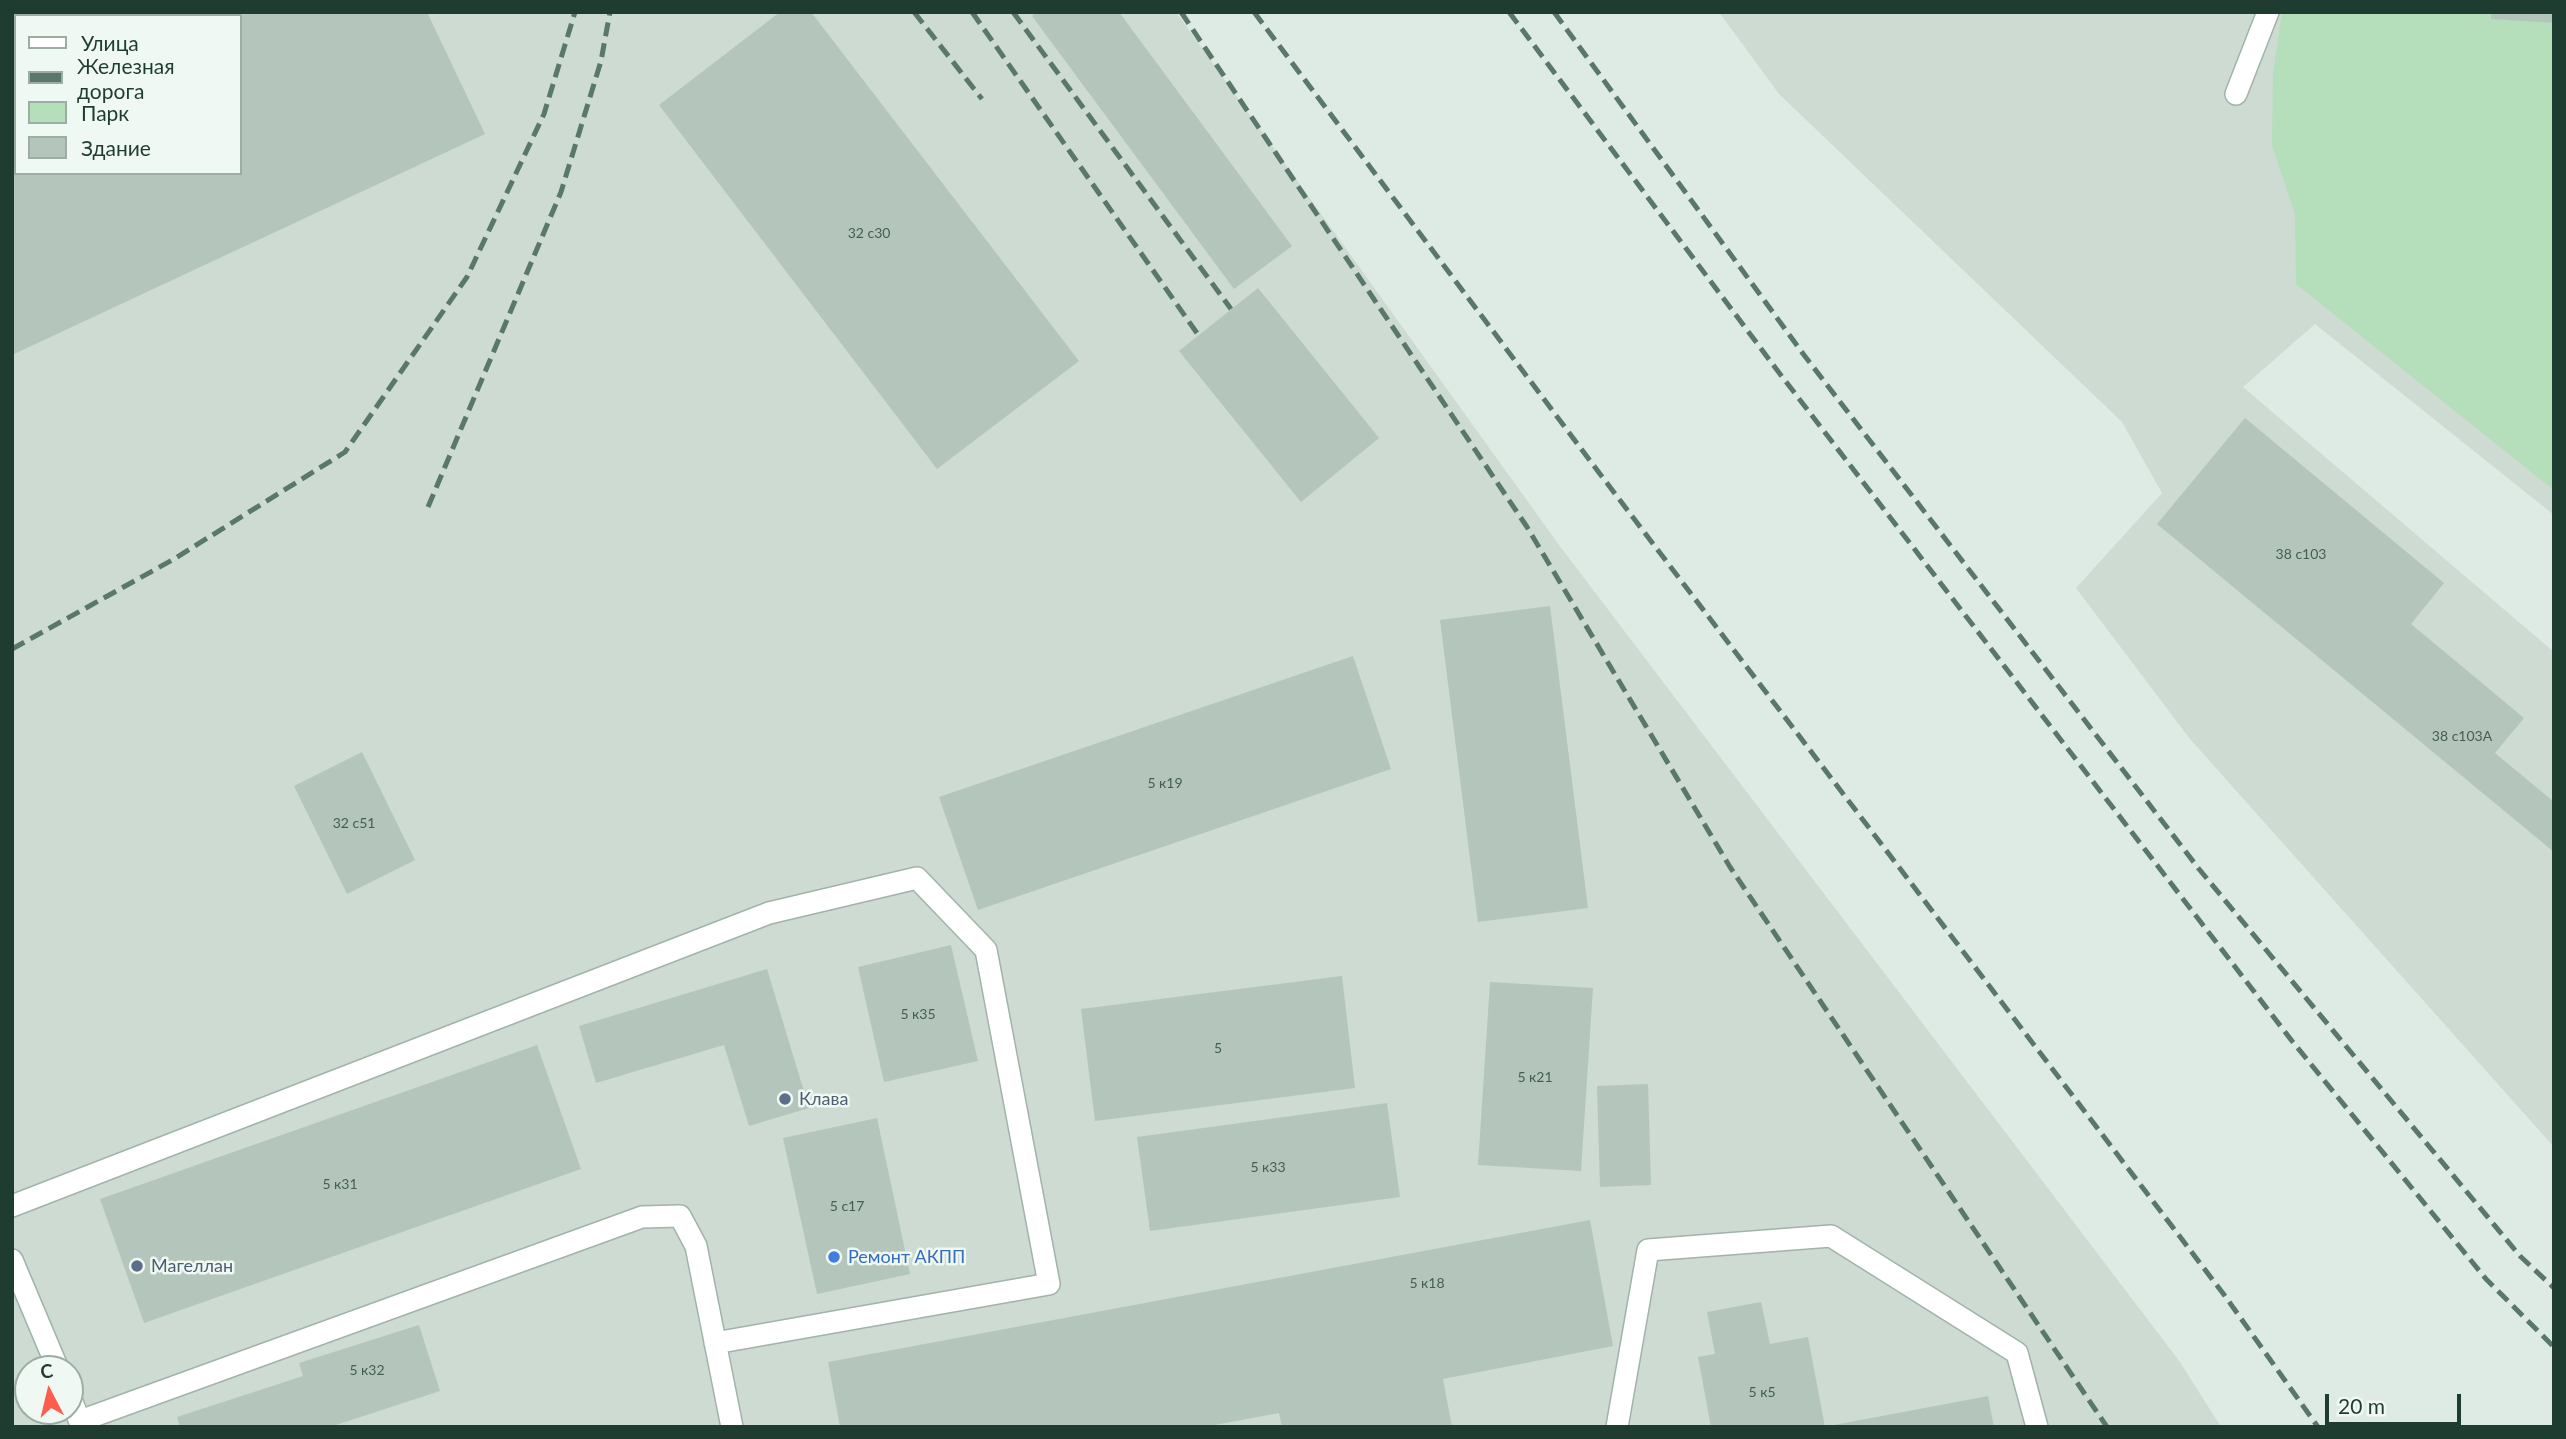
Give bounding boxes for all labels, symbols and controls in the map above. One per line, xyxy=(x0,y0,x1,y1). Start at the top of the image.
legend xyxy=(14,14,242,175)
text: Улица xyxy=(81,30,139,55)
text: Железная дорога xyxy=(77,53,175,103)
text: Парк xyxy=(81,100,129,125)
text: Здание xyxy=(81,135,151,160)
house number: 32 с30 xyxy=(848,225,890,241)
house number: 38 с103 xyxy=(2276,546,2326,562)
house number: 38 с103А xyxy=(2432,728,2492,744)
house number: 5 к19 xyxy=(1147,775,1183,791)
house number: 32 с51 xyxy=(333,815,375,831)
house number: 5 к35 xyxy=(900,1006,936,1022)
house number: 5 xyxy=(1214,1040,1222,1056)
house number: 5 к21 xyxy=(1517,1069,1553,1085)
place label: Клава xyxy=(799,1088,848,1110)
marker: Клава xyxy=(777,1091,793,1107)
house number: 5 к33 xyxy=(1250,1159,1286,1175)
house number: 5 к31 xyxy=(322,1176,358,1192)
house number: 5 с17 xyxy=(830,1198,864,1214)
place label: Ремонт АКПП xyxy=(848,1246,965,1268)
marker: Ремонт АКПП xyxy=(826,1249,842,1265)
place label: Магеллан xyxy=(151,1255,233,1277)
marker: Магеллан xyxy=(129,1258,145,1274)
house number: 5 к18 xyxy=(1409,1275,1445,1291)
north arrow xyxy=(14,1355,84,1425)
text: С xyxy=(39,1358,54,1383)
house number: 5 к32 xyxy=(349,1362,385,1378)
scale bar xyxy=(2328,1380,2464,1424)
house number: 5 к5 xyxy=(1748,1384,1776,1400)
text: 20 m xyxy=(2338,1393,2385,1418)

